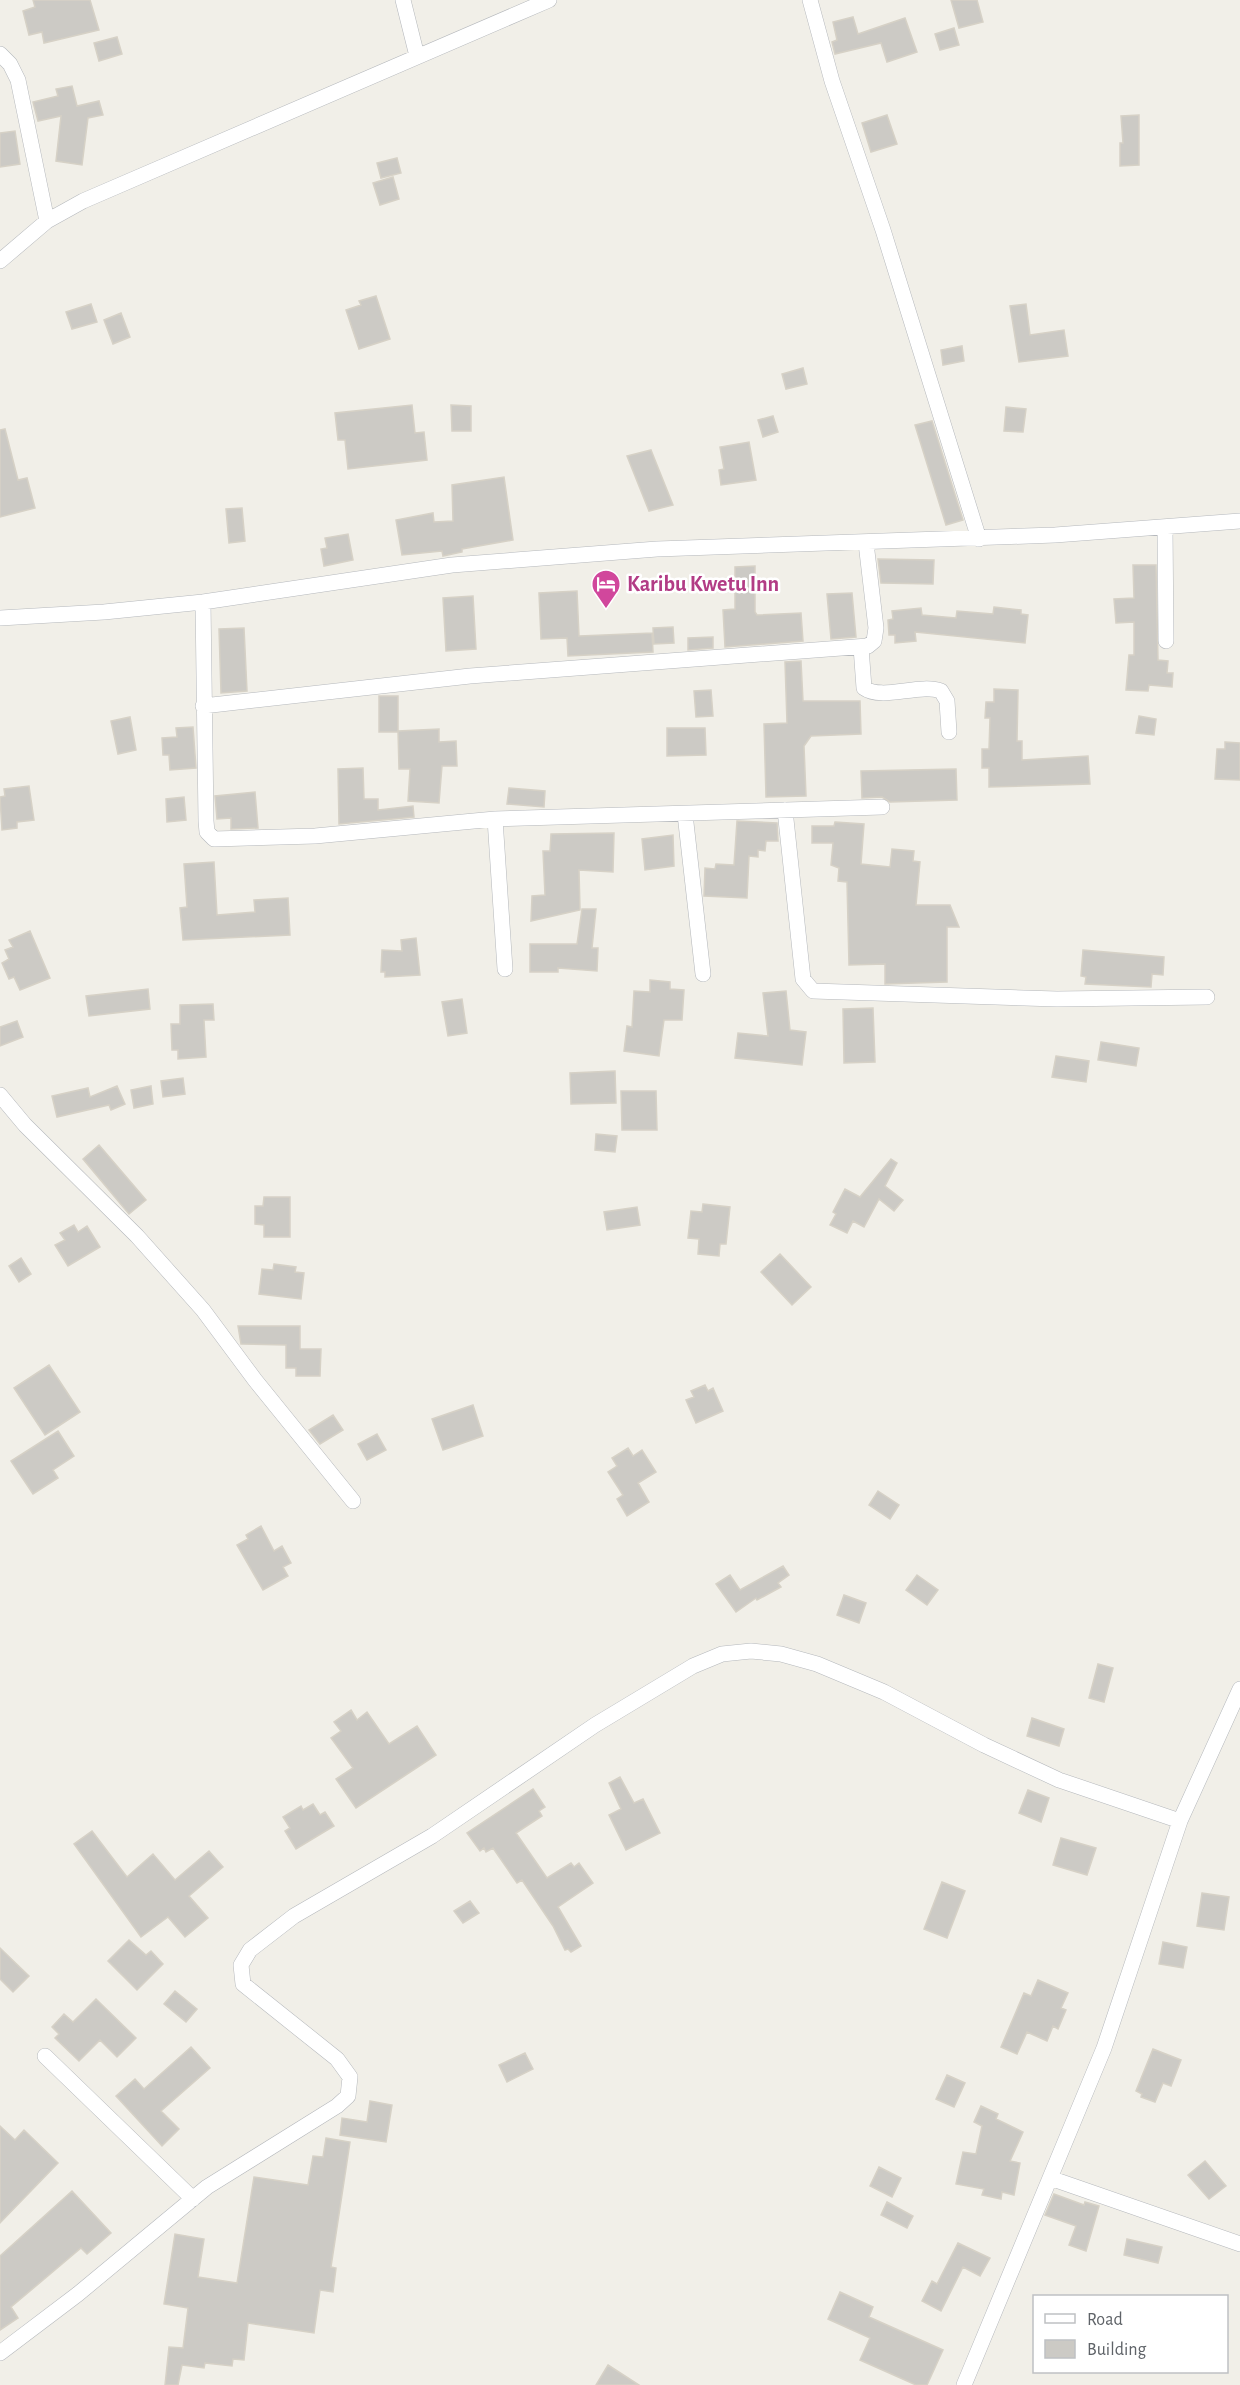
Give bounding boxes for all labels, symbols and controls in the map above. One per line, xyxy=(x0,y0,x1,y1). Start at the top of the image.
hotel icon: Karibu Kwetu Inn xyxy=(590,568,622,610)
place label: Karibu Kwetu Inn xyxy=(627,573,779,595)
legend xyxy=(1033,2295,1228,2373)
text: Road xyxy=(1087,2311,1123,2329)
text: Building xyxy=(1087,2341,1147,2359)

